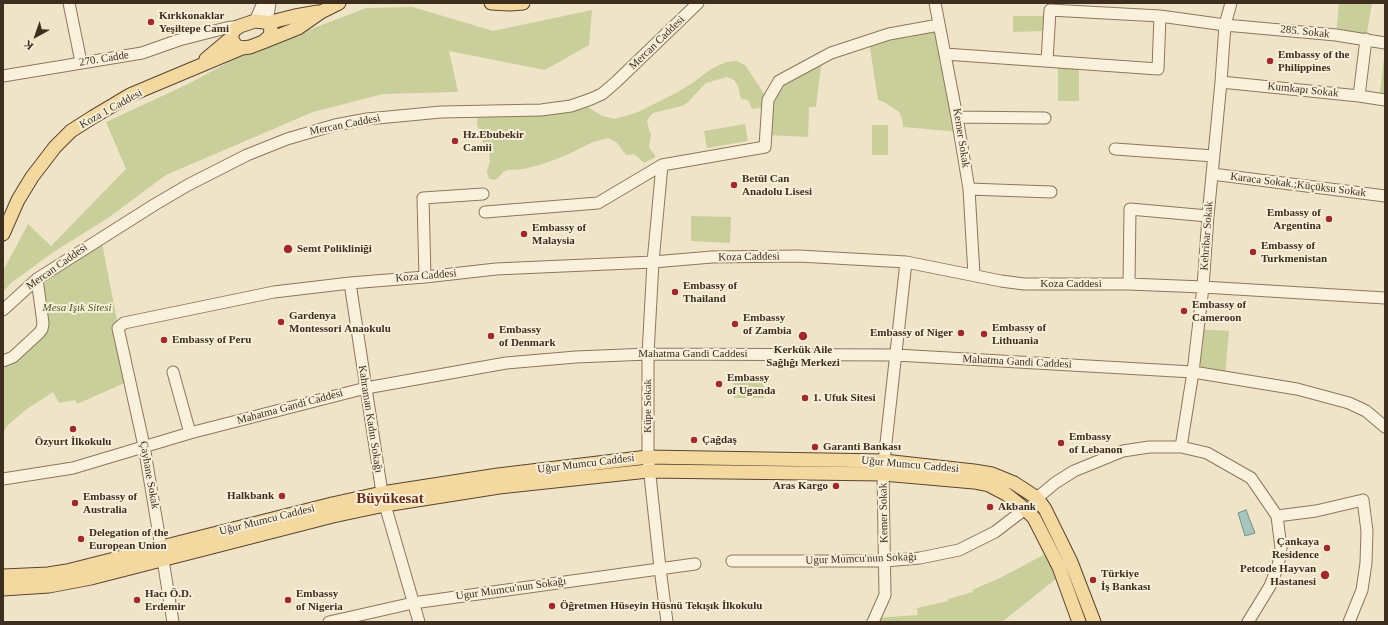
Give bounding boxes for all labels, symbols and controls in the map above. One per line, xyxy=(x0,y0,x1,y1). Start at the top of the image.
place label: Kırkkonaklar Yeşiltepe Cami xyxy=(159,9,229,35)
street label: Mercan Caddesi xyxy=(627,13,687,73)
north arrow xyxy=(16,16,56,56)
marker: Kırkkonaklar Yeşiltepe Cami xyxy=(146,17,156,27)
street label: 285. Sokak xyxy=(1280,23,1330,41)
text: K xyxy=(21,38,35,53)
place label: Embassy of the Philippines xyxy=(1278,48,1350,74)
street label: 270. Cadde xyxy=(78,49,130,69)
marker: Embassy of the Philippines xyxy=(1265,56,1275,66)
street label: Kumkapı Sokak xyxy=(1267,80,1339,100)
street label: Koza 1 Caddesi xyxy=(77,86,145,132)
street label: Kemer Sokak xyxy=(950,107,972,169)
street label: Mercan Caddesi xyxy=(309,112,381,138)
place label: Hz.Ebubekir Camii xyxy=(463,128,524,154)
marker: Hz.Ebubekir Camii xyxy=(450,136,460,146)
street label: Karaca Sokak.;Küçüksu Sokak xyxy=(1229,170,1367,200)
place label: Betül Can Anadolu Lisesi xyxy=(742,172,812,198)
marker: Betül Can Anadolu Lisesi xyxy=(729,180,739,190)
street label: Kehribar Sokak xyxy=(1198,201,1216,271)
place label: Embassy of Argentina xyxy=(1267,206,1321,232)
marker: Embassy of Argentina xyxy=(1324,214,1334,224)
place label: Embassy of Malaysia xyxy=(532,221,586,247)
marker: Embassy of Malaysia xyxy=(519,229,529,239)
place label: Embassy of Turkmenistan xyxy=(1261,239,1327,265)
street label: Mercan Caddesi xyxy=(24,241,90,293)
place label: Semt Polikliniği xyxy=(297,242,372,256)
marker: Semt Polikliniği xyxy=(282,243,294,255)
marker: Embassy of Turkmenistan xyxy=(1248,247,1258,257)
street label: Koza Caddesi xyxy=(718,250,780,264)
street label: Koza Caddesi xyxy=(395,267,457,285)
street label: Koza Caddesi xyxy=(1040,277,1102,291)
place label: Embassy of Thailand xyxy=(683,279,737,305)
marker: Embassy of Thailand xyxy=(670,287,680,297)
place label: Embassy of Cameroon xyxy=(1192,298,1246,324)
park label: Mesa Işık Sitesi xyxy=(42,301,112,315)
marker: Embassy of Cameroon xyxy=(1179,306,1189,316)
place label: Gardenya Montessori Anaokulu xyxy=(289,309,391,335)
place label: Embassy of Zambia xyxy=(743,311,792,337)
marker: Gardenya Montessori Anaokulu xyxy=(276,317,286,327)
marker: Embassy of Zambia xyxy=(730,319,740,329)
place label: Embassy of Lithuania xyxy=(992,321,1046,347)
place label: Embassy of Denmark xyxy=(499,323,556,349)
place label: Embassy of Niger xyxy=(870,326,953,340)
marker: Embassy of Niger xyxy=(956,328,966,338)
marker: Embassy of Lithuania xyxy=(979,329,989,339)
marker: Kerkük Aile Sağlığı Merkezi xyxy=(797,330,809,342)
marker: Embassy of Denmark xyxy=(486,331,496,341)
place label: Embassy of Peru xyxy=(172,333,251,347)
marker: Embassy of Peru xyxy=(159,335,169,345)
place label: Kerkük Aile Sağlığı Merkezi xyxy=(766,343,840,369)
street label: Mahatma Gandi Caddesi xyxy=(638,347,748,361)
street label: Mahatma Gandi Caddesi xyxy=(962,353,1072,371)
street label: Kahraman Kadın Sokağı xyxy=(355,364,385,474)
place label: Embassy of Uganda xyxy=(727,371,776,397)
street label: Küpe Sokak xyxy=(641,379,655,433)
marker: Embassy of Uganda xyxy=(714,379,724,389)
street label: Mahatma Gandi Caddesi xyxy=(235,386,345,428)
place label: 1. Ufuk Sitesi xyxy=(813,391,876,405)
marker: 1. Ufuk Sitesi xyxy=(800,393,810,403)
marker: Özyurt İlkokulu xyxy=(68,424,78,434)
place label: Embassy of Lebanon xyxy=(1069,430,1122,456)
place label: Çağdaş xyxy=(702,433,737,447)
place label: Özyurt İlkokulu xyxy=(35,435,111,449)
marker: Çağdaş xyxy=(689,435,699,445)
marker: Embassy of Lebanon xyxy=(1056,438,1066,448)
street label: Çayhane Sokak xyxy=(137,440,161,510)
place label: Garanti Bankası xyxy=(823,440,901,454)
marker: Garanti Bankası xyxy=(810,442,820,452)
street label: Uğur Mumcu Caddesi xyxy=(537,451,635,477)
street label: Uğur Mumcu Caddesi xyxy=(861,454,959,476)
place label: Aras Kargo xyxy=(773,479,828,493)
marker: Aras Kargo xyxy=(831,481,841,491)
street label: Kemer Sokak xyxy=(877,483,891,543)
place label: Halkbank xyxy=(227,489,274,503)
place label: Embassy of Australia xyxy=(83,490,137,516)
district label: Büyükesat xyxy=(356,490,424,508)
marker: Halkbank xyxy=(277,491,287,501)
marker: Embassy of Australia xyxy=(70,498,80,508)
place label: Akbank xyxy=(998,500,1036,514)
street label: Uğur Mumcu Caddesi xyxy=(218,502,316,538)
marker: Akbank xyxy=(985,502,995,512)
place label: Delegation of the European Union xyxy=(89,526,168,552)
marker: Delegation of the European Union xyxy=(76,534,86,544)
place label: Çankaya Residence xyxy=(1272,535,1319,561)
marker: Çankaya Residence xyxy=(1322,543,1332,553)
street label: Ugur Mumcu'nun Sokağı xyxy=(805,550,917,568)
place label: Petcode Hayvan Hastanesi xyxy=(1240,562,1316,588)
place label: Türkiye İş Bankası xyxy=(1101,567,1150,593)
marker: Petcode Hayvan Hastanesi xyxy=(1319,569,1331,581)
street label: Ugur Mumcu'nun Sokağı xyxy=(455,575,567,603)
marker: Türkiye İş Bankası xyxy=(1088,575,1098,585)
place label: Hacı Ö.D. Erdemir xyxy=(145,587,192,613)
place label: Embassy of Nigeria xyxy=(296,587,343,613)
marker: Hacı Ö.D. Erdemir xyxy=(132,595,142,605)
marker: Embassy of Nigeria xyxy=(283,595,293,605)
place label: Öğretmen Hüseyin Hüsnü Tekışık İlkokulu xyxy=(560,599,762,613)
marker: Öğretmen Hüseyin Hüsnü Tekışık İlkokulu xyxy=(547,601,557,611)

